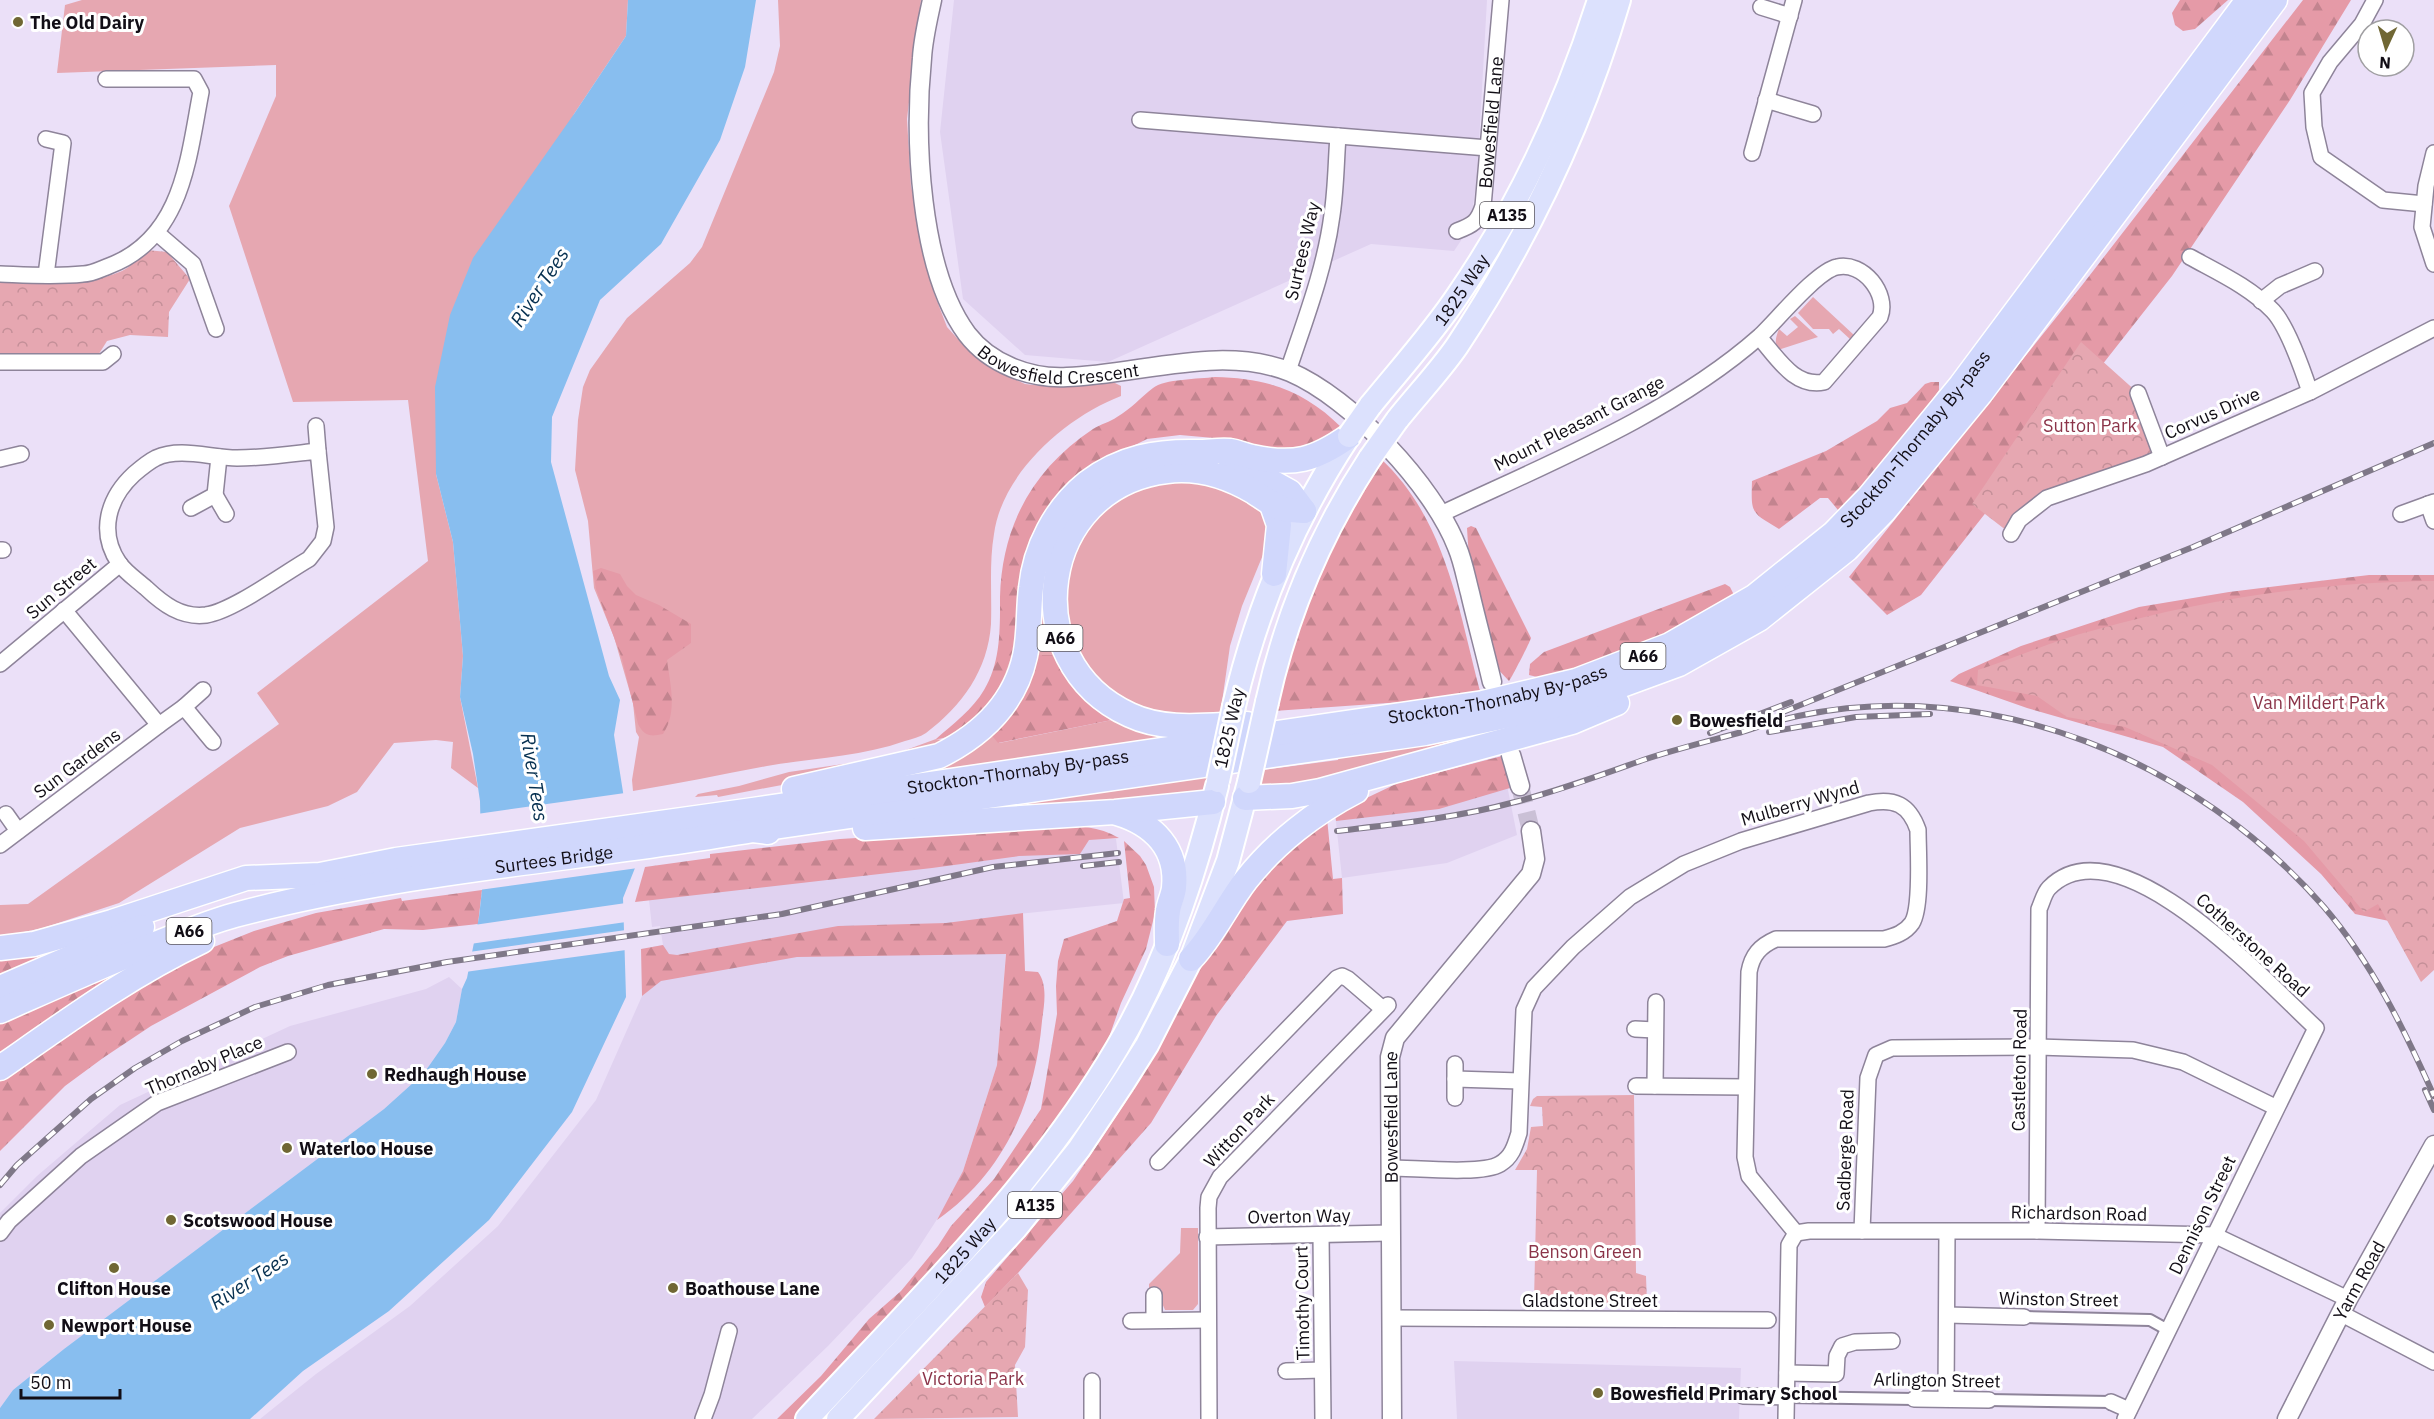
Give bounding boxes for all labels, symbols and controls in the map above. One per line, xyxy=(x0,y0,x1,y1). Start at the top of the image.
place label: The Old Dairy xyxy=(30,11,144,34)
marker: The Old Dairy xyxy=(11,15,25,29)
north arrow xyxy=(2356,18,2416,78)
text: N xyxy=(2378,53,2391,73)
street label: Bowesfield Lane xyxy=(1473,55,1508,189)
street label: Surtees Way xyxy=(1279,199,1325,303)
road number: A135 xyxy=(1480,202,1534,228)
water label: River Tees xyxy=(503,242,575,332)
street label: 1825 Way xyxy=(1429,249,1494,330)
street label: Bowesfield Crescent xyxy=(973,339,1140,389)
street label: Stockton-Thornaby By-pass xyxy=(1834,345,1995,532)
street label: Mount Pleasant Grange xyxy=(1490,370,1668,476)
street label: Corvus Drive xyxy=(2161,382,2263,444)
park label: Sutton Park xyxy=(2043,414,2138,437)
street label: Sun Street xyxy=(21,552,101,624)
road number: A66 xyxy=(1038,625,1082,651)
road number: A66 xyxy=(1620,643,1666,669)
street label: Stockton-Thornaby By-pass xyxy=(1386,659,1610,728)
street label: 1825 Way xyxy=(1209,686,1249,770)
park label: Van Mildert Park xyxy=(2253,691,2386,714)
place label: Bowesfield xyxy=(1689,709,1783,732)
marker: Bowesfield xyxy=(1670,713,1684,727)
street label: Sun Gardens xyxy=(29,723,125,803)
water label: River Tees xyxy=(515,731,555,823)
street label: Stockton-Thornaby By-pass xyxy=(905,744,1130,799)
street label: Mulberry Wynd xyxy=(1738,775,1862,831)
street label: Surtees Bridge xyxy=(493,840,615,878)
street label: Cotherstone Road xyxy=(2191,888,2315,1002)
road number: A66 xyxy=(166,918,212,944)
street label: Castleton Road xyxy=(2006,1008,2032,1132)
street label: Thornaby Place xyxy=(142,1030,266,1100)
street label: Bowesfield Lane xyxy=(1378,1048,1403,1183)
place label: Redhaugh House xyxy=(384,1063,527,1086)
marker: Redhaugh House xyxy=(365,1067,379,1081)
street label: Witton Park xyxy=(1199,1087,1280,1172)
street label: Sadberge Road xyxy=(1831,1089,1859,1211)
place label: Waterloo House xyxy=(299,1137,433,1160)
marker: Waterloo House xyxy=(280,1141,294,1155)
street label: Dennison Street xyxy=(2163,1152,2241,1278)
road number: A135 xyxy=(1008,1192,1062,1218)
street label: Richardson Road xyxy=(2011,1200,2147,1226)
street label: Overton Way xyxy=(1247,1204,1351,1228)
place label: Scotswood House xyxy=(183,1209,333,1232)
street label: 1825 Way xyxy=(929,1212,1000,1288)
marker: Scotswood House xyxy=(164,1213,178,1227)
street label: Yarm Road xyxy=(2328,1237,2390,1324)
park label: Benson Green xyxy=(1528,1240,1642,1263)
water label: River Tees xyxy=(204,1244,294,1316)
street label: Timothy Court xyxy=(1290,1245,1314,1361)
marker: Clifton House xyxy=(107,1261,121,1275)
place label: Clifton House xyxy=(57,1277,171,1300)
place label: Boathouse Lane xyxy=(685,1277,820,1300)
marker: Boathouse Lane xyxy=(666,1281,680,1295)
street label: Winston Street xyxy=(1999,1286,2119,1312)
street label: Gladstone Street xyxy=(1522,1289,1658,1312)
place label: Newport House xyxy=(61,1314,192,1337)
marker: Newport House xyxy=(42,1318,56,1332)
scale bar xyxy=(21,1362,120,1400)
park label: Victoria Park xyxy=(922,1367,1025,1390)
street label: Arlington Street xyxy=(1873,1367,2001,1393)
text: 50 m xyxy=(30,1371,72,1394)
place label: Bowesfield Primary School xyxy=(1610,1382,1838,1405)
marker: Bowesfield Primary School xyxy=(1591,1386,1605,1400)

